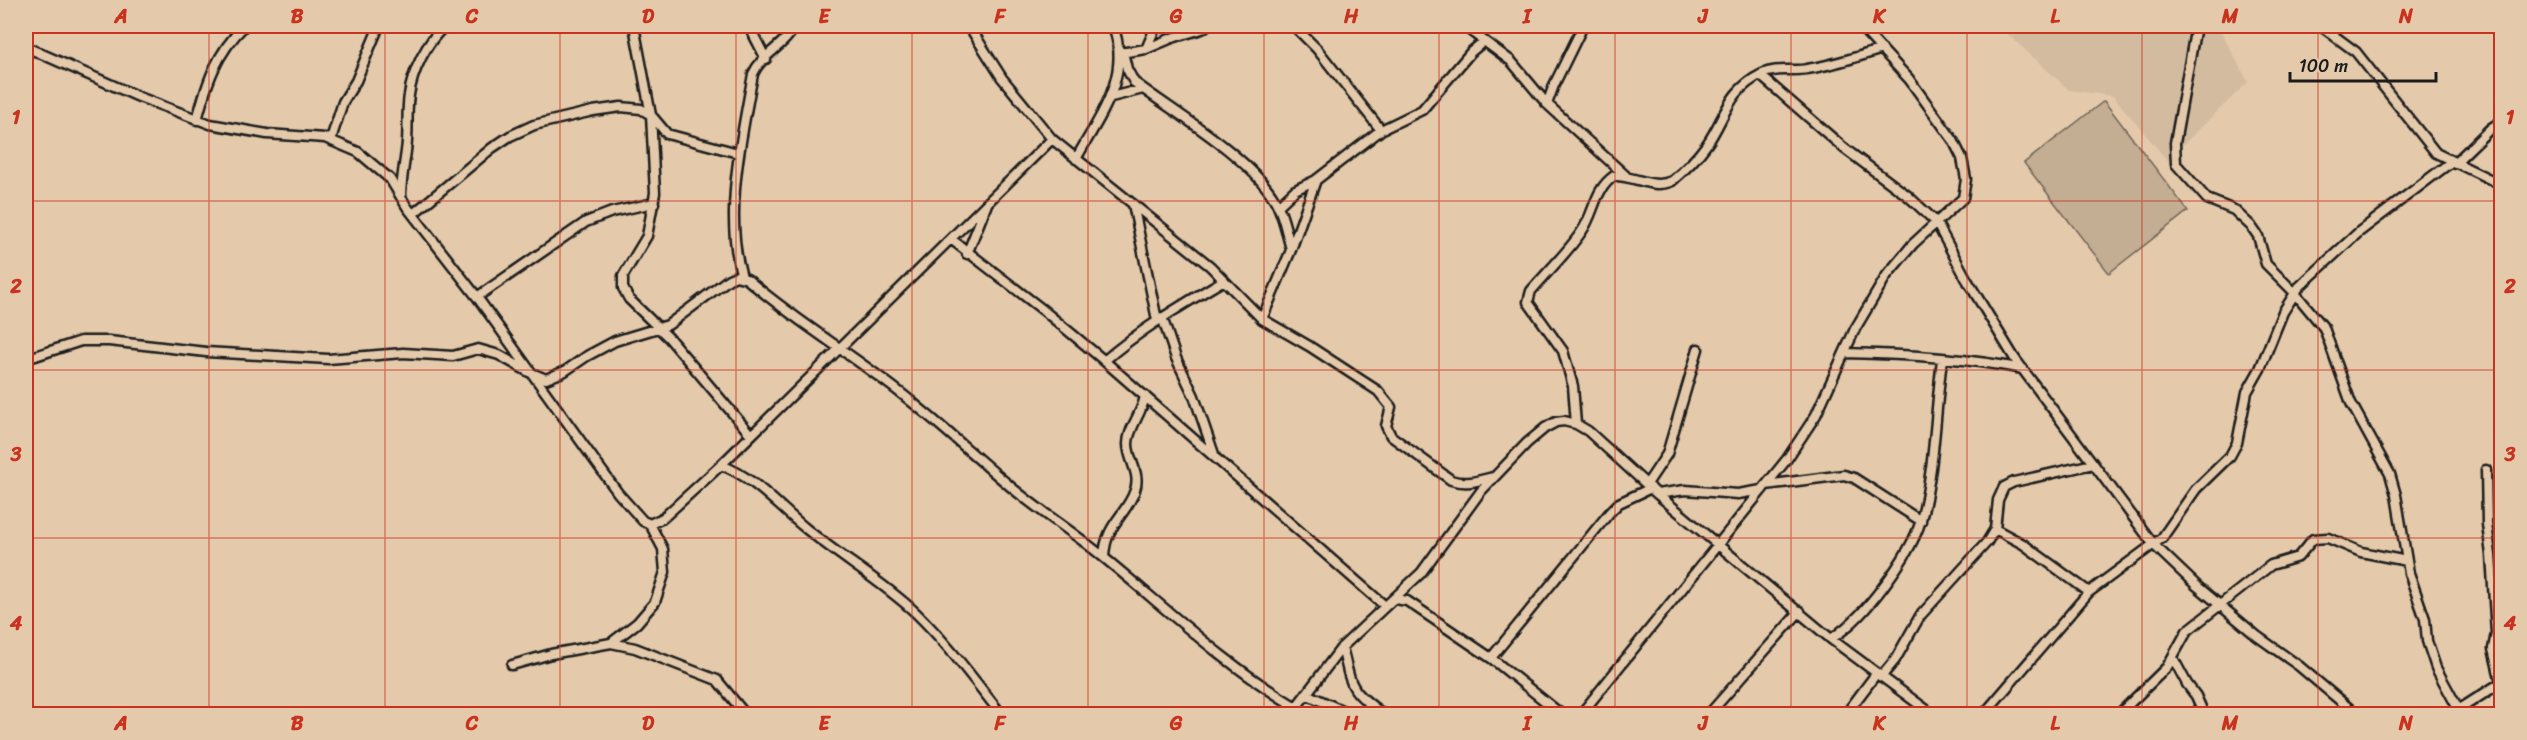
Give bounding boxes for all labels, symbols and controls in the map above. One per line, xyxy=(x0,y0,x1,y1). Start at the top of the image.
text: A xyxy=(113,0,128,34)
text: B xyxy=(291,0,304,34)
text: C xyxy=(465,0,479,34)
text: D xyxy=(642,0,655,34)
text: E xyxy=(818,0,831,34)
text: F xyxy=(994,0,1007,34)
text: G xyxy=(1169,0,1183,34)
text: H xyxy=(1343,0,1359,34)
text: I xyxy=(1522,0,1533,34)
text: J xyxy=(1697,0,1709,34)
text: K xyxy=(1872,0,1887,34)
text: L xyxy=(2050,0,2060,34)
text: M xyxy=(2221,0,2239,34)
text: N xyxy=(2398,0,2414,34)
scale bar xyxy=(2290,45,2436,83)
text: 100 m xyxy=(2299,50,2348,82)
text: 1 xyxy=(12,100,21,135)
text: 1 xyxy=(2506,100,2515,135)
text: 2 xyxy=(9,269,22,304)
text: 2 xyxy=(2503,269,2516,304)
text: 3 xyxy=(10,437,22,472)
text: 3 xyxy=(2504,437,2516,472)
text: 4 xyxy=(9,606,23,641)
text: 4 xyxy=(2503,606,2517,641)
text: A xyxy=(113,706,128,740)
text: B xyxy=(291,706,304,740)
text: C xyxy=(465,706,479,740)
text: D xyxy=(642,706,655,740)
text: E xyxy=(818,706,831,740)
text: F xyxy=(994,706,1007,740)
text: G xyxy=(1169,706,1183,740)
text: H xyxy=(1343,706,1359,740)
text: I xyxy=(1522,706,1533,740)
text: J xyxy=(1697,706,1709,740)
text: K xyxy=(1872,706,1887,740)
text: L xyxy=(2050,706,2060,740)
text: M xyxy=(2221,706,2239,740)
text: N xyxy=(2398,706,2414,740)

